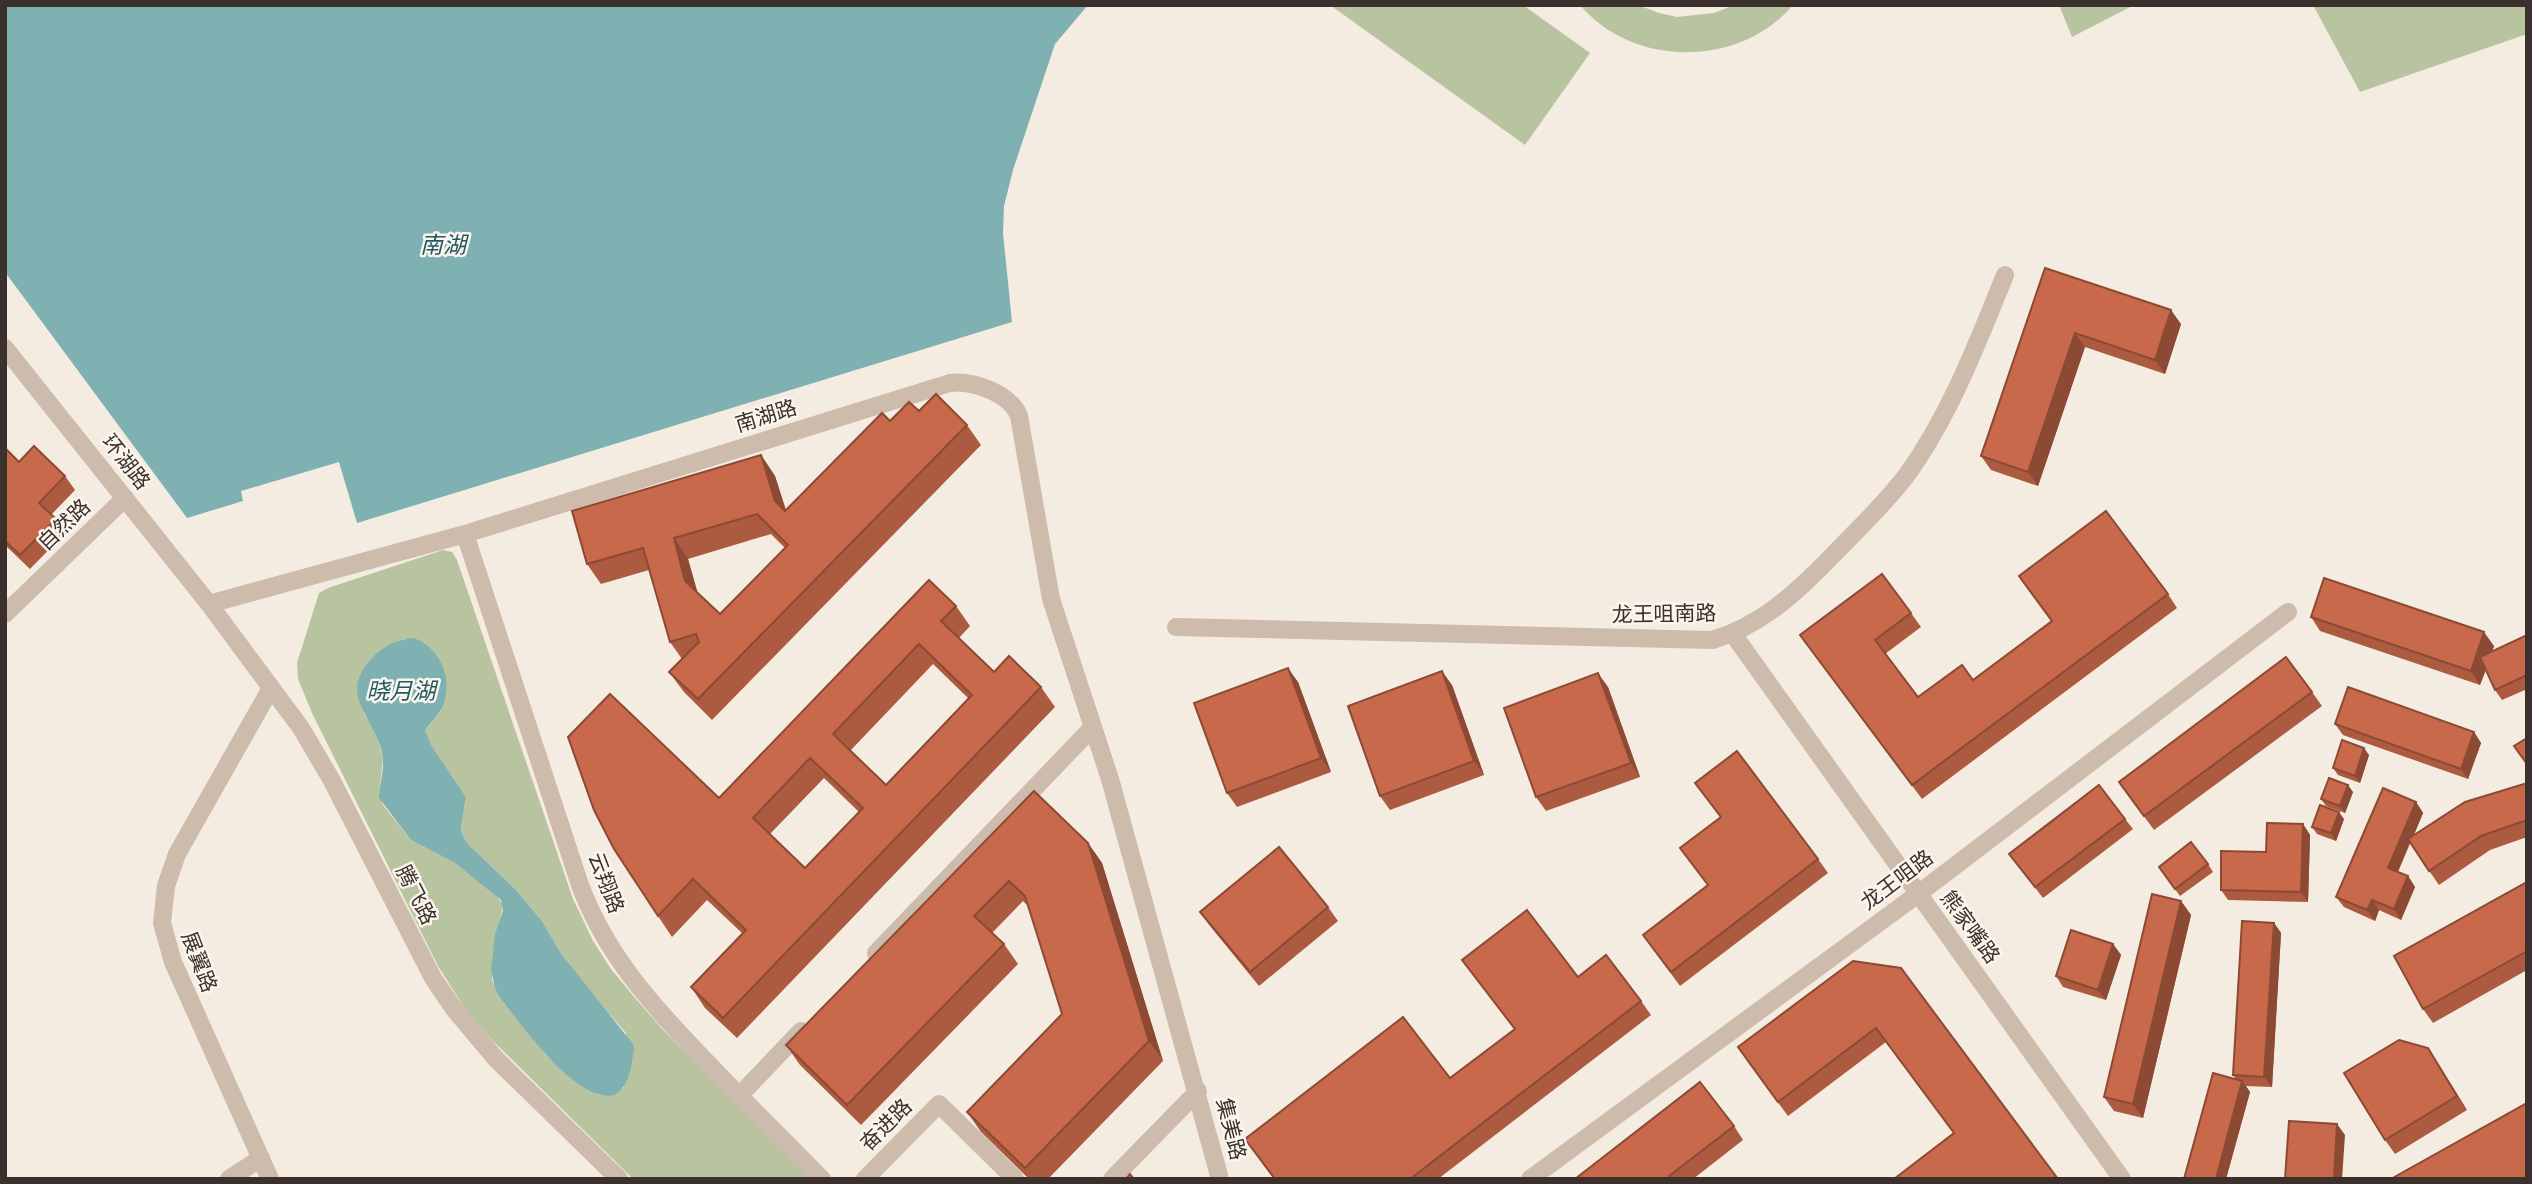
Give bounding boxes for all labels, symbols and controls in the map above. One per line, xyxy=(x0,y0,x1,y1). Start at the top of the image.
water label: 南湖 xyxy=(420,232,469,258)
street label: 南湖路 xyxy=(732,395,800,437)
street label: 环湖路 xyxy=(97,430,155,494)
street label: 自然路 xyxy=(33,494,95,556)
street label: 龙王咀南路 xyxy=(1611,601,1717,627)
water label: 晓月湖 xyxy=(367,678,439,704)
street label: 龙王咀路 xyxy=(1856,845,1938,915)
street label: 云翔路 xyxy=(584,849,628,917)
street label: 腾飞路 xyxy=(391,861,441,929)
street label: 熊家嘴路 xyxy=(1936,886,2004,968)
street label: 展翼路 xyxy=(177,928,221,996)
street label: 奋进路 xyxy=(855,1094,917,1156)
street label: 集美路 xyxy=(1212,1096,1250,1162)

